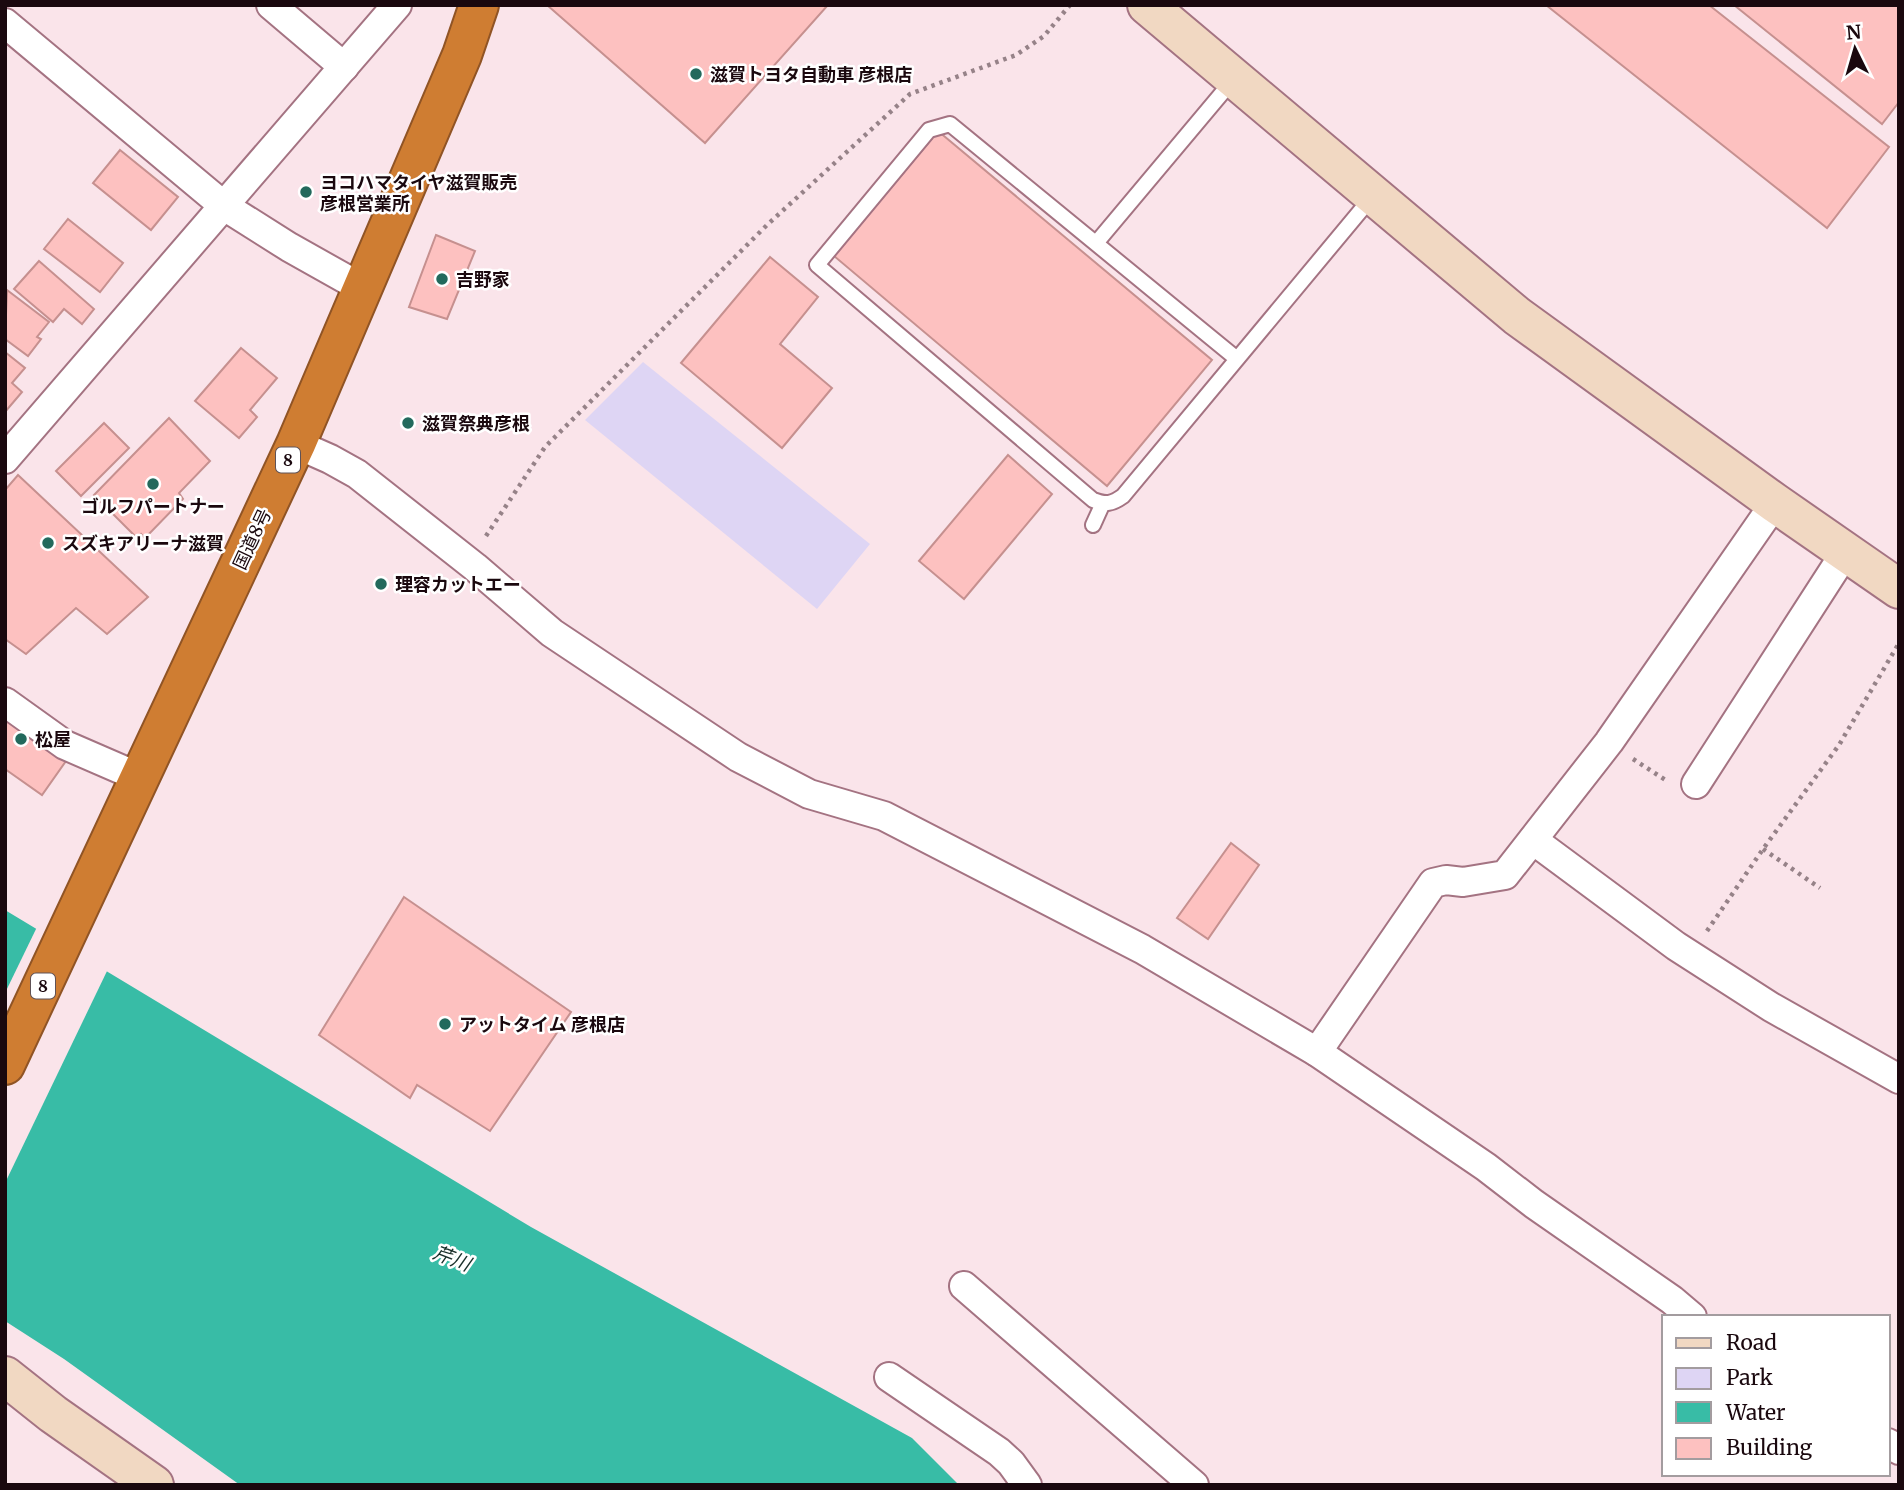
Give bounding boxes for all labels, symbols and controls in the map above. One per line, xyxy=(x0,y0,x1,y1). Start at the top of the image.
north arrow xyxy=(1820,14,1890,84)
text: N xyxy=(1845,19,1862,45)
place label: 滋賀トヨタ自動車 彦根店 xyxy=(710,63,912,86)
marker: 滋賀トヨタ自動車 彦根店 xyxy=(688,66,704,82)
place label: ヨコハマタイヤ滋賀販売 彦根営業所 xyxy=(320,171,517,215)
marker: ヨコハマタイヤ滋賀販売 彦根営業所 xyxy=(298,184,314,200)
place label: 吉野家 xyxy=(456,268,510,291)
marker: 吉野家 xyxy=(434,271,450,287)
place label: 滋賀祭典彦根 xyxy=(422,412,530,435)
marker: 滋賀祭典彦根 xyxy=(400,415,416,431)
road number: 8 xyxy=(276,447,300,472)
marker: ゴルフパートナー xyxy=(145,476,161,492)
place label: ゴルフパートナー xyxy=(81,495,225,518)
street label: 国道8号 xyxy=(228,505,276,573)
place label: スズキアリーナ滋賀 xyxy=(62,532,224,555)
marker: スズキアリーナ滋賀 xyxy=(40,535,56,551)
place label: 理容カットエー xyxy=(395,573,521,596)
marker: 理容カットエー xyxy=(373,576,389,592)
place label: 松屋 xyxy=(35,728,71,751)
marker: 松屋 xyxy=(13,731,29,747)
road number: 8 xyxy=(31,974,55,998)
place label: アットタイム 彦根店 xyxy=(459,1013,625,1036)
marker: アットタイム 彦根店 xyxy=(437,1016,453,1032)
water label: 芹川 xyxy=(430,1240,476,1277)
legend xyxy=(1662,1315,1890,1476)
text: Road xyxy=(1726,1329,1777,1356)
text: Park xyxy=(1726,1364,1773,1391)
text: Water xyxy=(1725,1399,1785,1426)
text: Building xyxy=(1726,1434,1813,1461)

